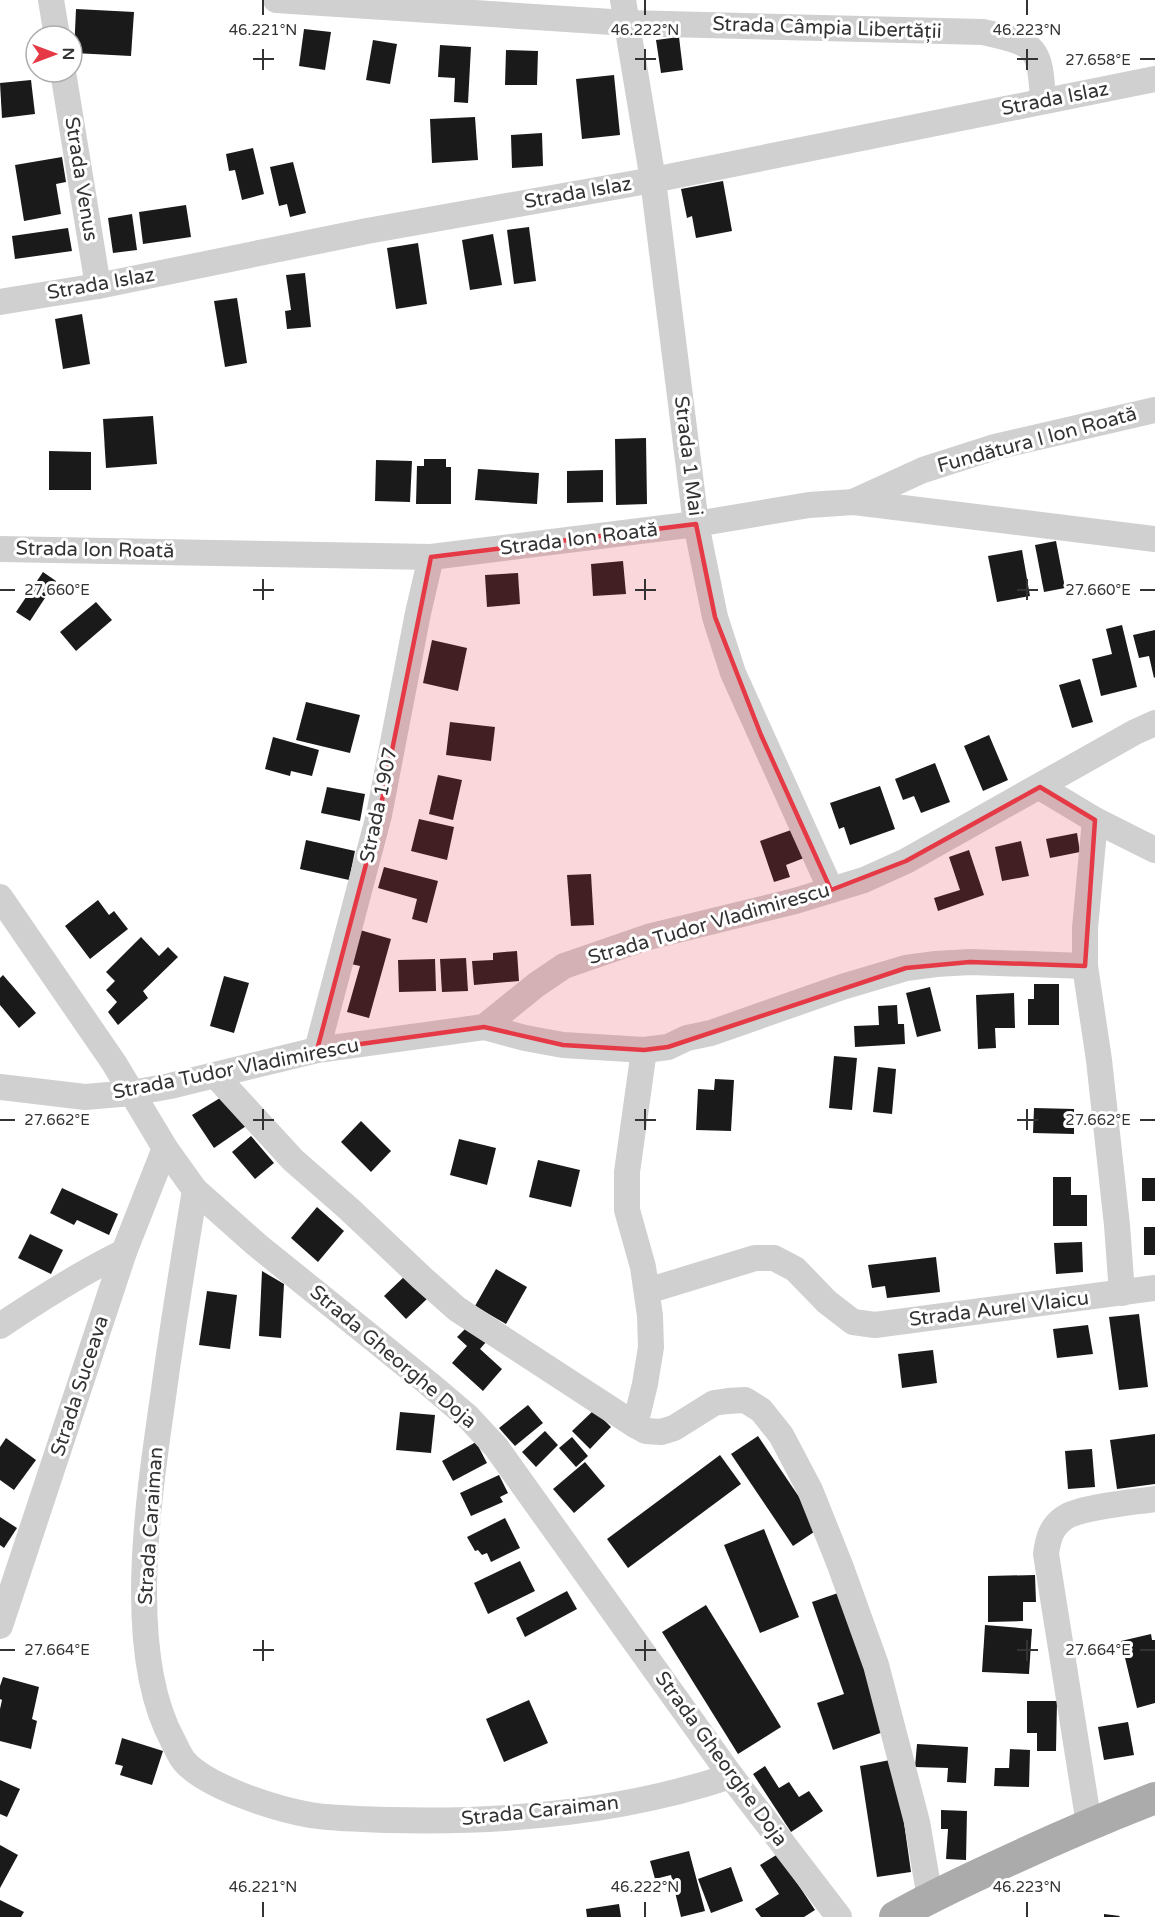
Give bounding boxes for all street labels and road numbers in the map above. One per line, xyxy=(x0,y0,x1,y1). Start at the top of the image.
street label: Strada Câmpia Libertății xyxy=(712,12,942,44)
street label: Strada Islaz xyxy=(999,77,1111,121)
street label: Strada Venus xyxy=(59,115,103,243)
street label: Strada Islaz xyxy=(522,172,634,214)
street label: Strada Islaz xyxy=(45,263,157,305)
street label: Strada 1 Mai xyxy=(669,395,707,517)
street label: Fundătura I Ion Roată xyxy=(935,402,1139,478)
street label: Strada Ion Roată xyxy=(499,517,659,561)
street label: Strada Ion Roată xyxy=(15,537,175,563)
street label: Strada 1907 xyxy=(355,745,403,865)
street label: Strada Tudor Vladimirescu xyxy=(585,878,833,970)
street label: Strada Tudor Vladimirescu xyxy=(111,1033,361,1105)
street label: Strada Gheorghe Doja xyxy=(305,1280,481,1434)
street label: Strada Aurel Vlaicu xyxy=(908,1286,1090,1332)
street label: Strada Suceava xyxy=(46,1313,114,1459)
street label: Strada Caraiman xyxy=(134,1446,168,1606)
street label: Strada Gheorghe Doja xyxy=(650,1667,792,1851)
street label: Strada Caraiman xyxy=(460,1791,620,1831)

